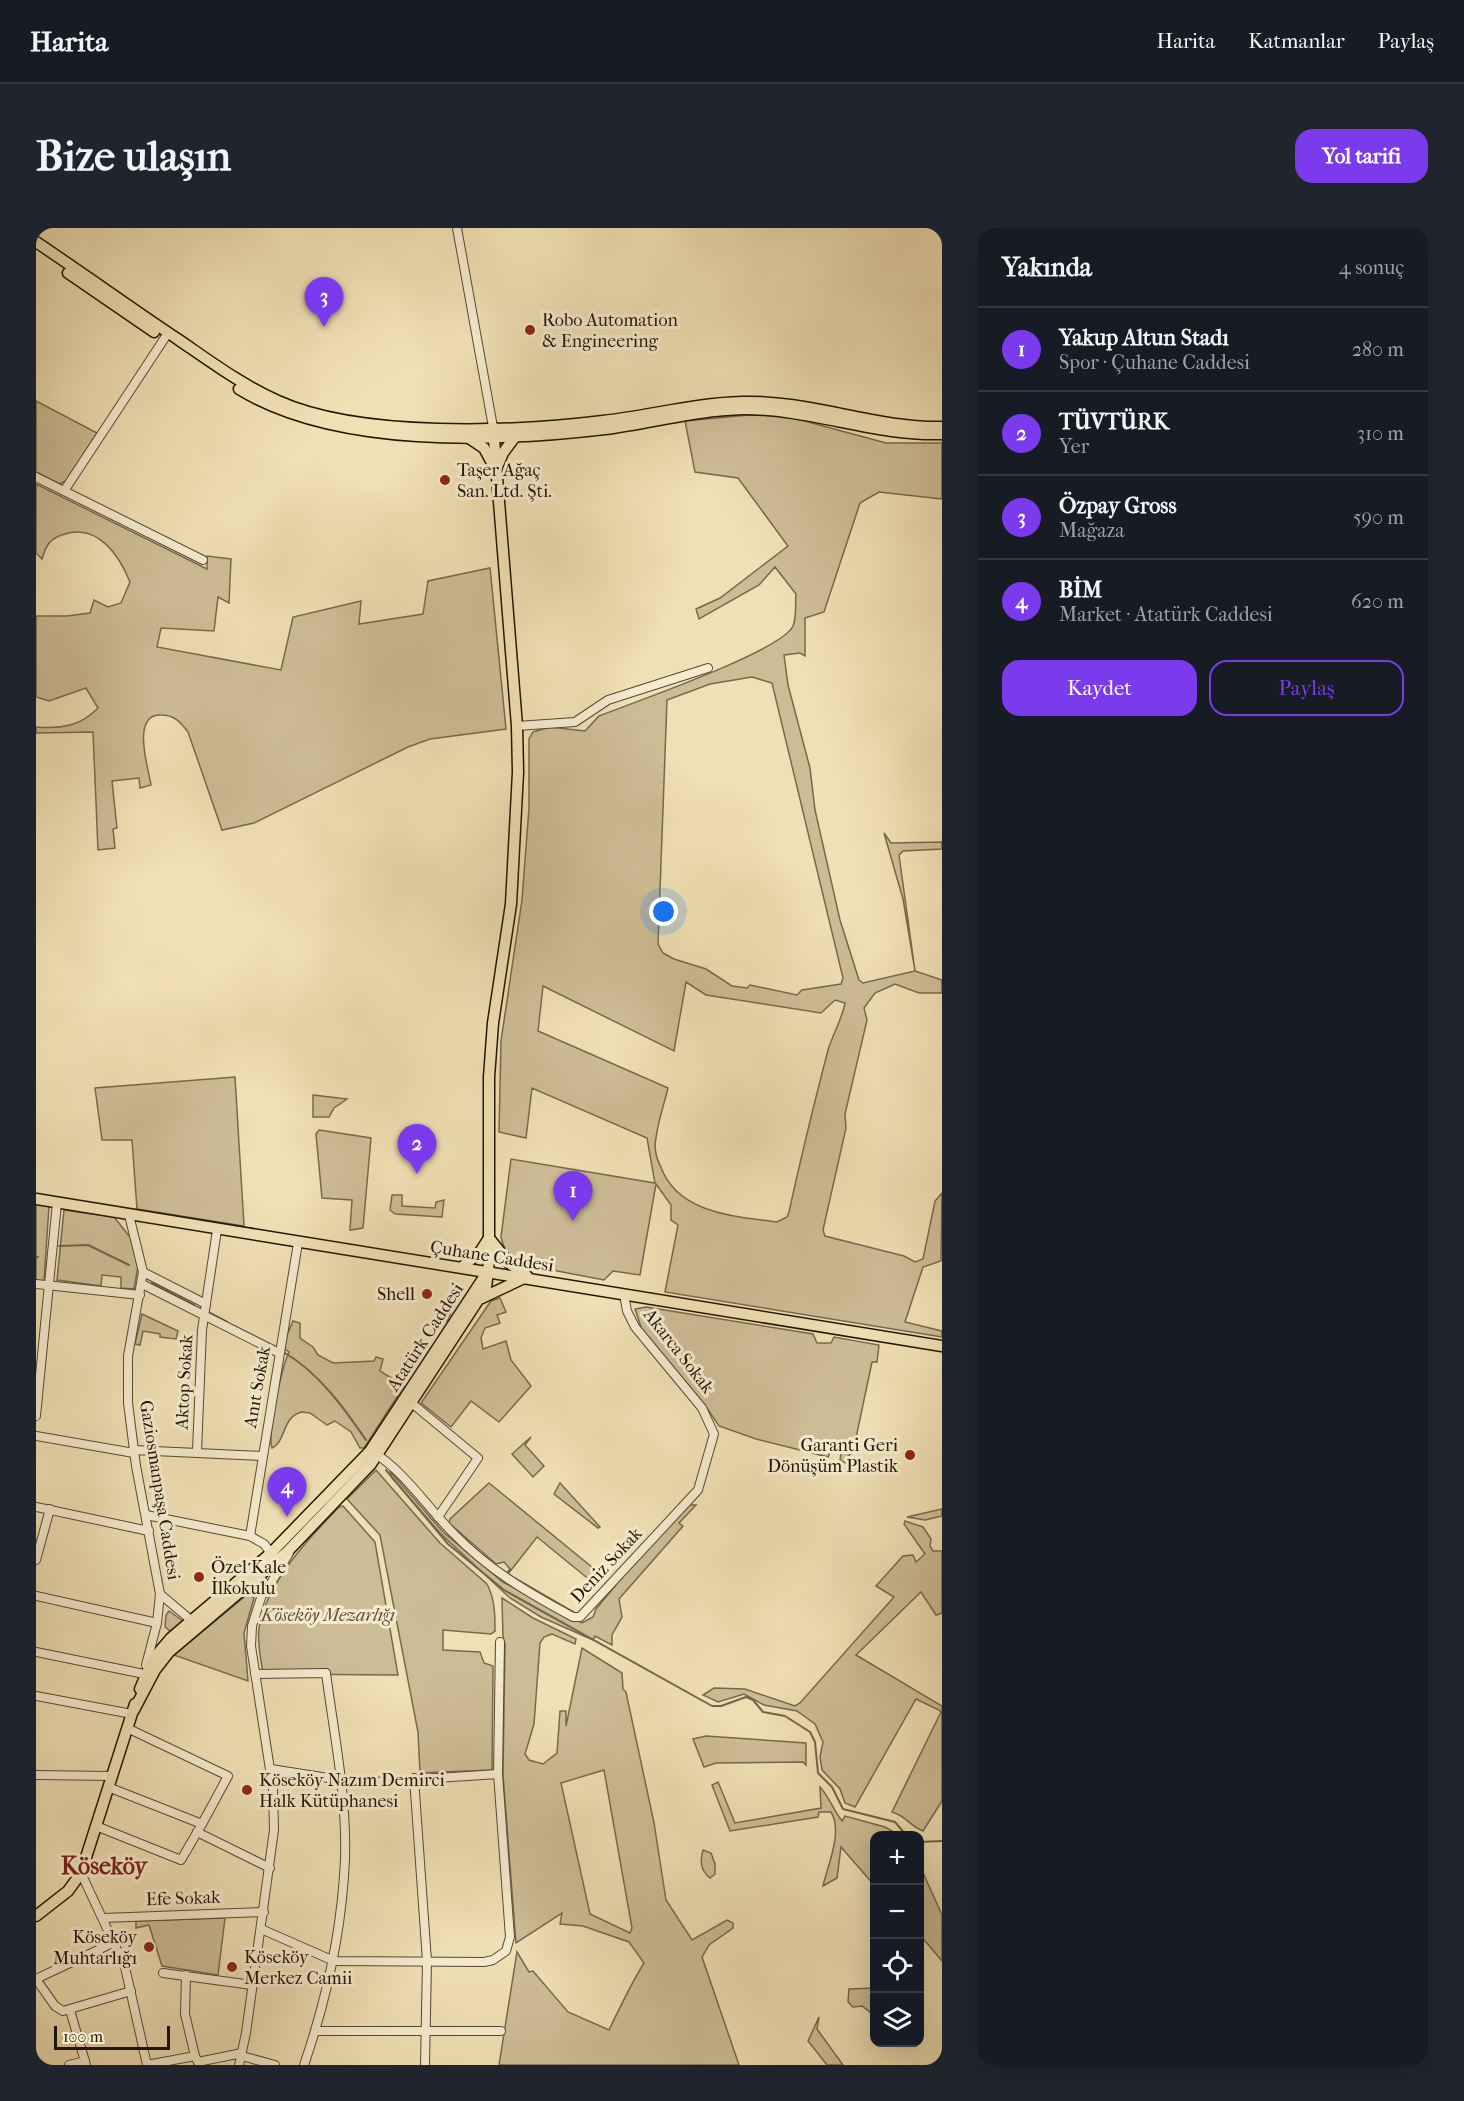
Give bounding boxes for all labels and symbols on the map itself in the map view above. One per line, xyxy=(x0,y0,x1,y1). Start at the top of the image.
pin: 3 xyxy=(304,278,344,327)
place label: Robo Automation & Engineering xyxy=(542,310,678,352)
marker: Robo Automation & Engineering xyxy=(523,323,537,337)
place label: Taşer Ağaç San. Ltd. Şti. xyxy=(457,460,552,502)
marker: Taşer Ağaç San. Ltd. Şti. xyxy=(438,473,452,487)
your location xyxy=(649,897,678,926)
pin: 2 xyxy=(398,1124,436,1174)
pin: 1 xyxy=(554,1172,592,1221)
street label: Çuhane Caddesi xyxy=(429,1236,556,1278)
street label: Atatürk Caddesi xyxy=(382,1279,468,1396)
place label: Shell xyxy=(377,1284,415,1305)
marker: Shell xyxy=(420,1287,434,1301)
street label: Akarca Sokak xyxy=(638,1304,719,1399)
street label: Aktop Sokak xyxy=(171,1333,198,1431)
street label: Anıt Sokak xyxy=(240,1344,275,1431)
street label: Gaziosmanpaşa Caddesi xyxy=(135,1399,184,1582)
place label: Garanti Geri Dönüşüm Plastik xyxy=(767,1435,899,1477)
marker: Garanti Geri Dönüşüm Plastik xyxy=(903,1448,917,1462)
pin: 4 xyxy=(268,1468,306,1517)
street label: Deniz Sokak xyxy=(566,1523,647,1607)
place label: Özel Kale İlkokulu xyxy=(211,1556,286,1599)
marker: Özel Kale İlkokulu xyxy=(192,1570,206,1584)
park label: Köseköy Mezarlığı xyxy=(259,1605,395,1626)
place label: Köseköy Nazım Demirci Halk Kütüphanesi xyxy=(259,1770,446,1812)
marker: Köseköy Nazım Demirci Halk Kütüphanesi xyxy=(240,1783,254,1797)
district label: Köseköy xyxy=(61,1852,148,1880)
street label: Efe Sokak xyxy=(145,1887,221,1910)
place label: Köseköy Muhtarlığı xyxy=(53,1927,138,1969)
marker: Köseköy Muhtarlığı xyxy=(142,1940,156,1954)
place label: Köseköy Merkez Camii xyxy=(244,1947,353,1989)
marker: Köseköy Merkez Camii xyxy=(225,1960,239,1974)
scale bar xyxy=(54,2023,170,2050)

